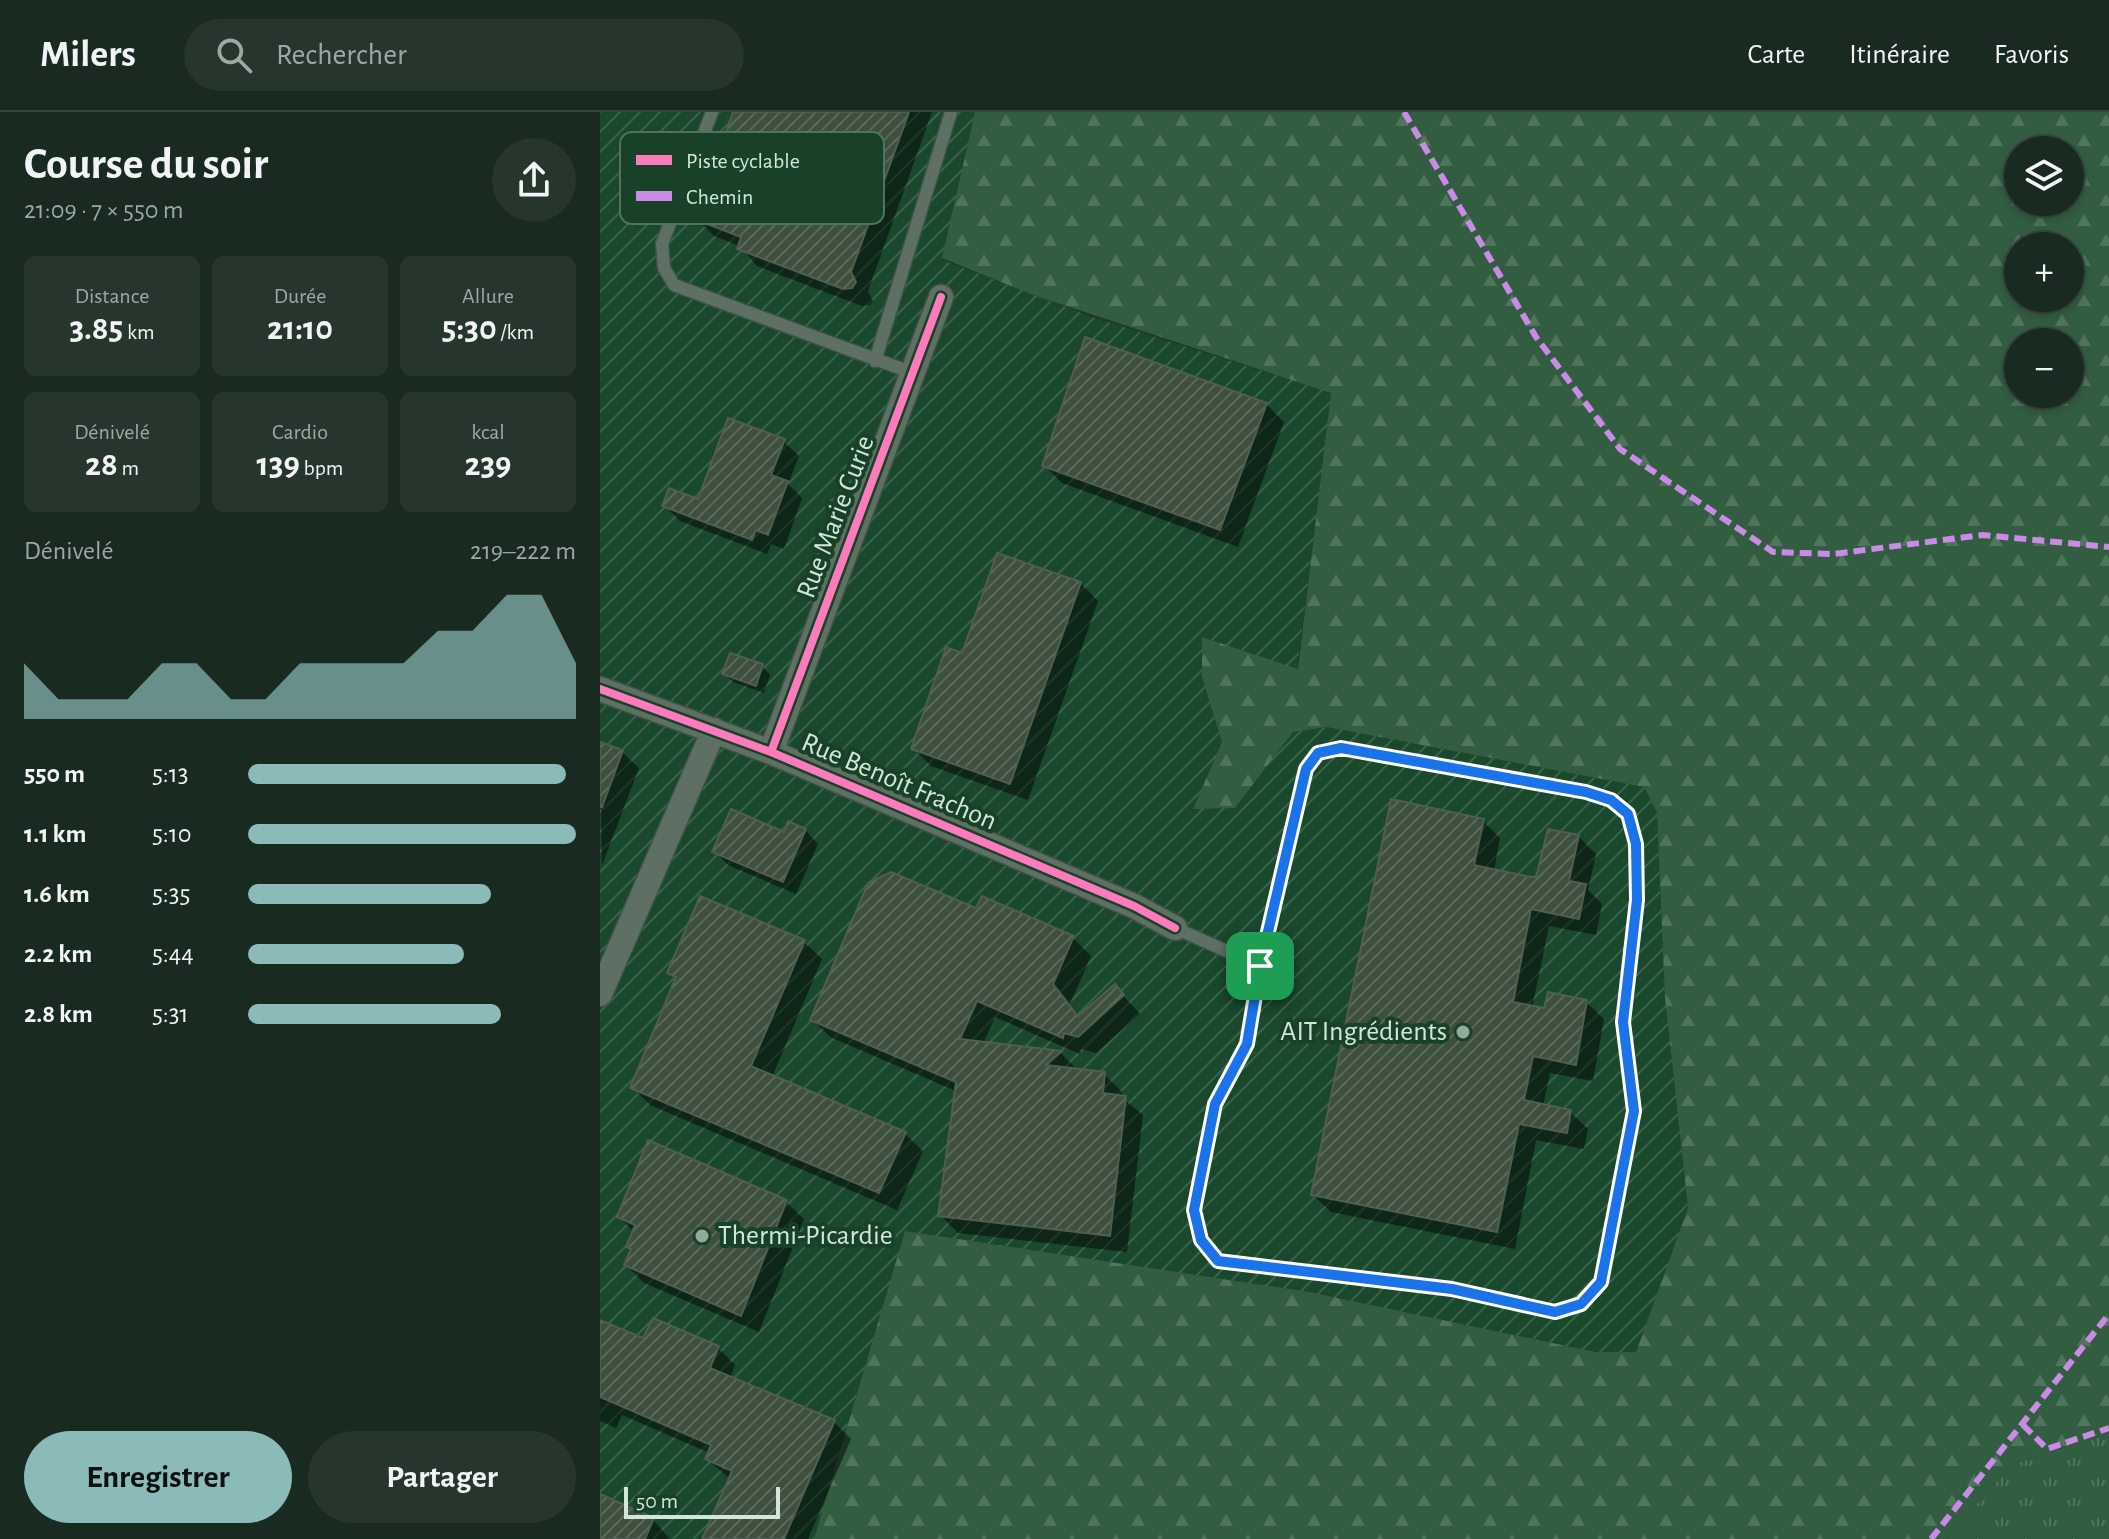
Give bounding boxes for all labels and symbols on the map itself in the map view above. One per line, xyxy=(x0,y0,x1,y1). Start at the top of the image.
legend xyxy=(620,132,884,224)
text: Piste cyclable xyxy=(686,150,800,172)
text: Chemin xyxy=(686,186,753,208)
street label: Rue Marie Curie xyxy=(792,432,880,602)
street label: Rue Benoît Frachon xyxy=(797,728,1001,836)
pin xyxy=(1226,932,1294,1000)
place label: AIT Ingrédients xyxy=(1280,1018,1447,1046)
marker: AIT Ingrédients xyxy=(1454,1023,1472,1041)
place label: Thermi-Picardie xyxy=(718,1222,893,1250)
marker: Thermi-Picardie xyxy=(693,1227,711,1245)
scale bar xyxy=(624,1483,780,1519)

